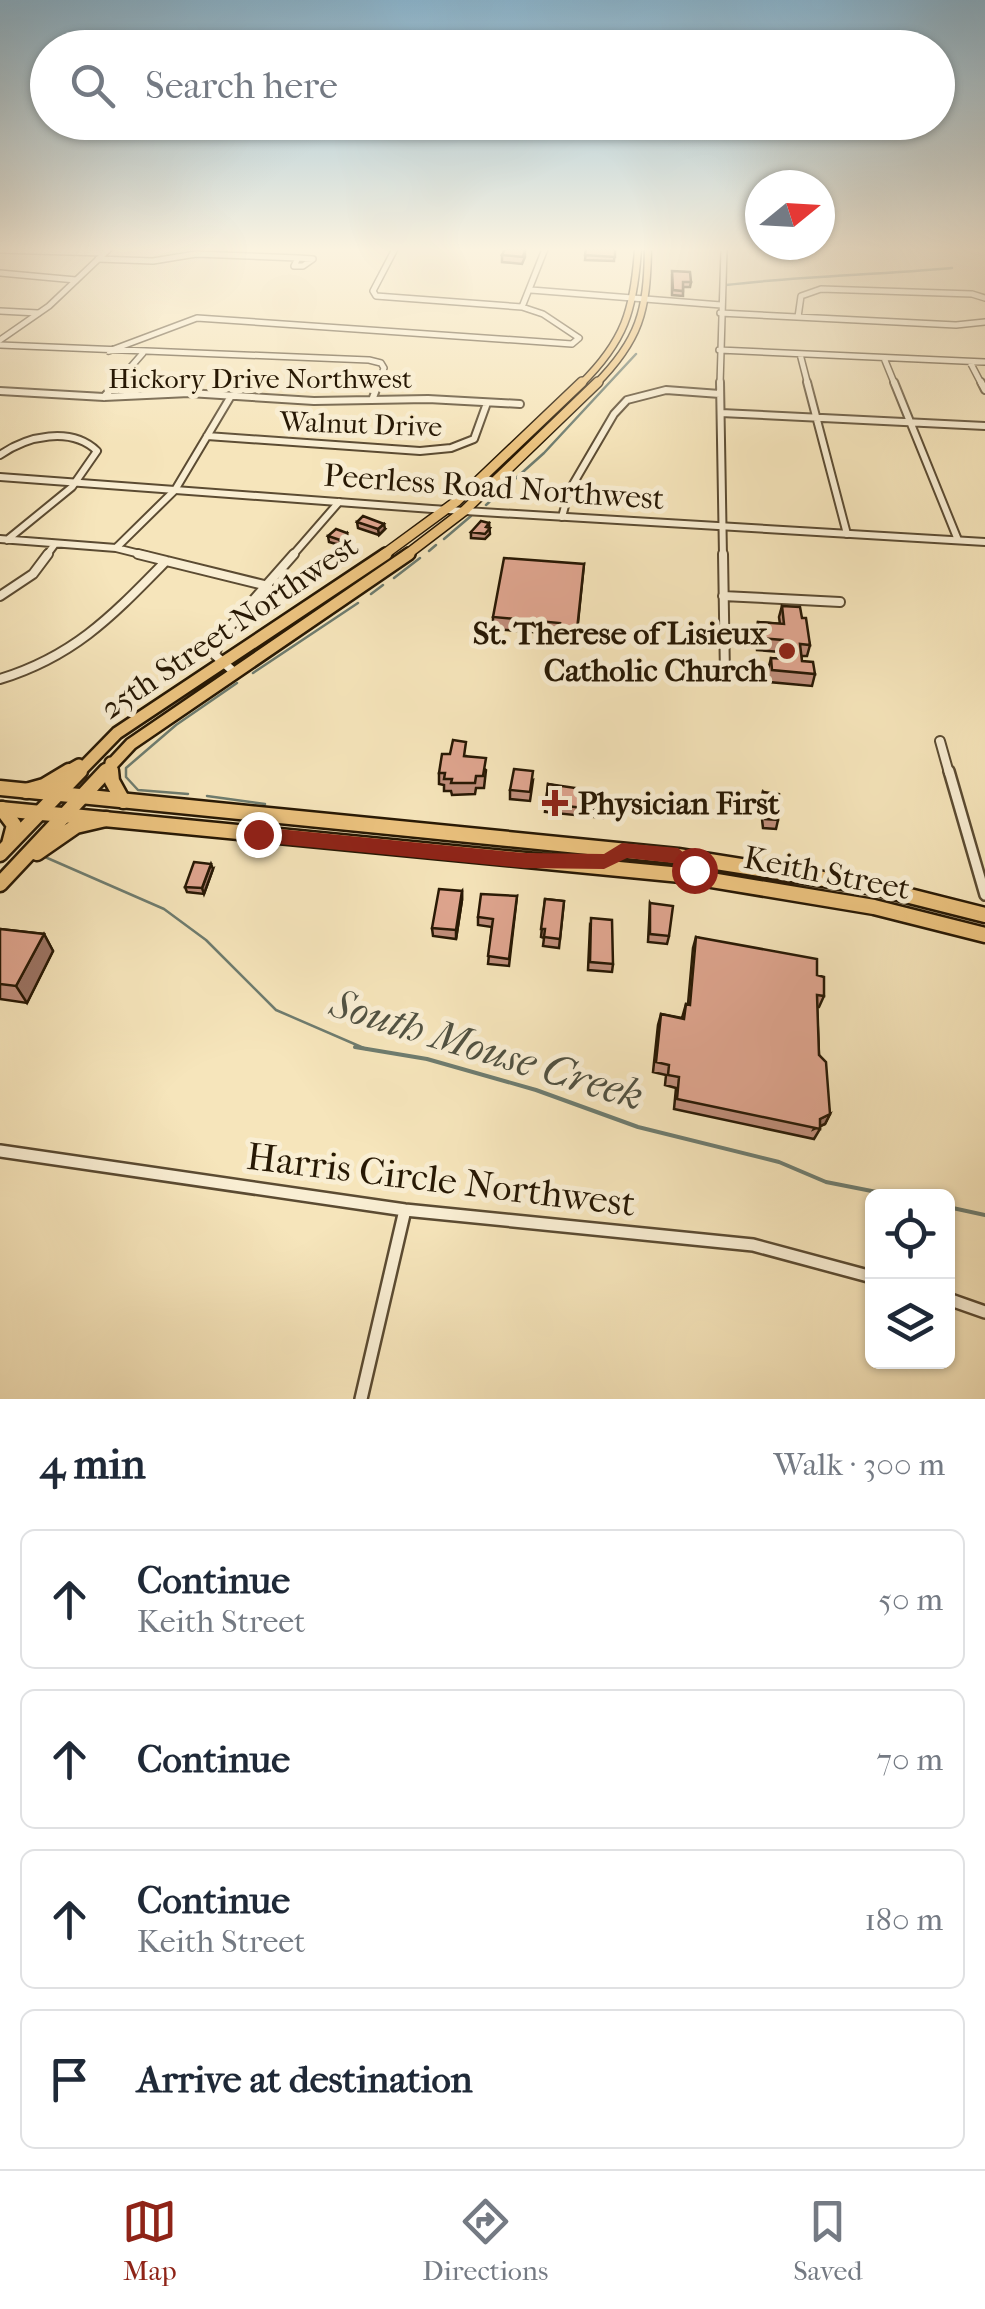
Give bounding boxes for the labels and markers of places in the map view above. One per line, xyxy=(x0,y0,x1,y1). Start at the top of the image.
place label: St. Therese of Lisieux Catholic Church xyxy=(473,615,768,689)
marker: St. Therese of Lisieux Catholic Church xyxy=(776,640,798,662)
place label: Physician First xyxy=(578,785,780,822)
marker: Physician First xyxy=(542,790,568,816)

